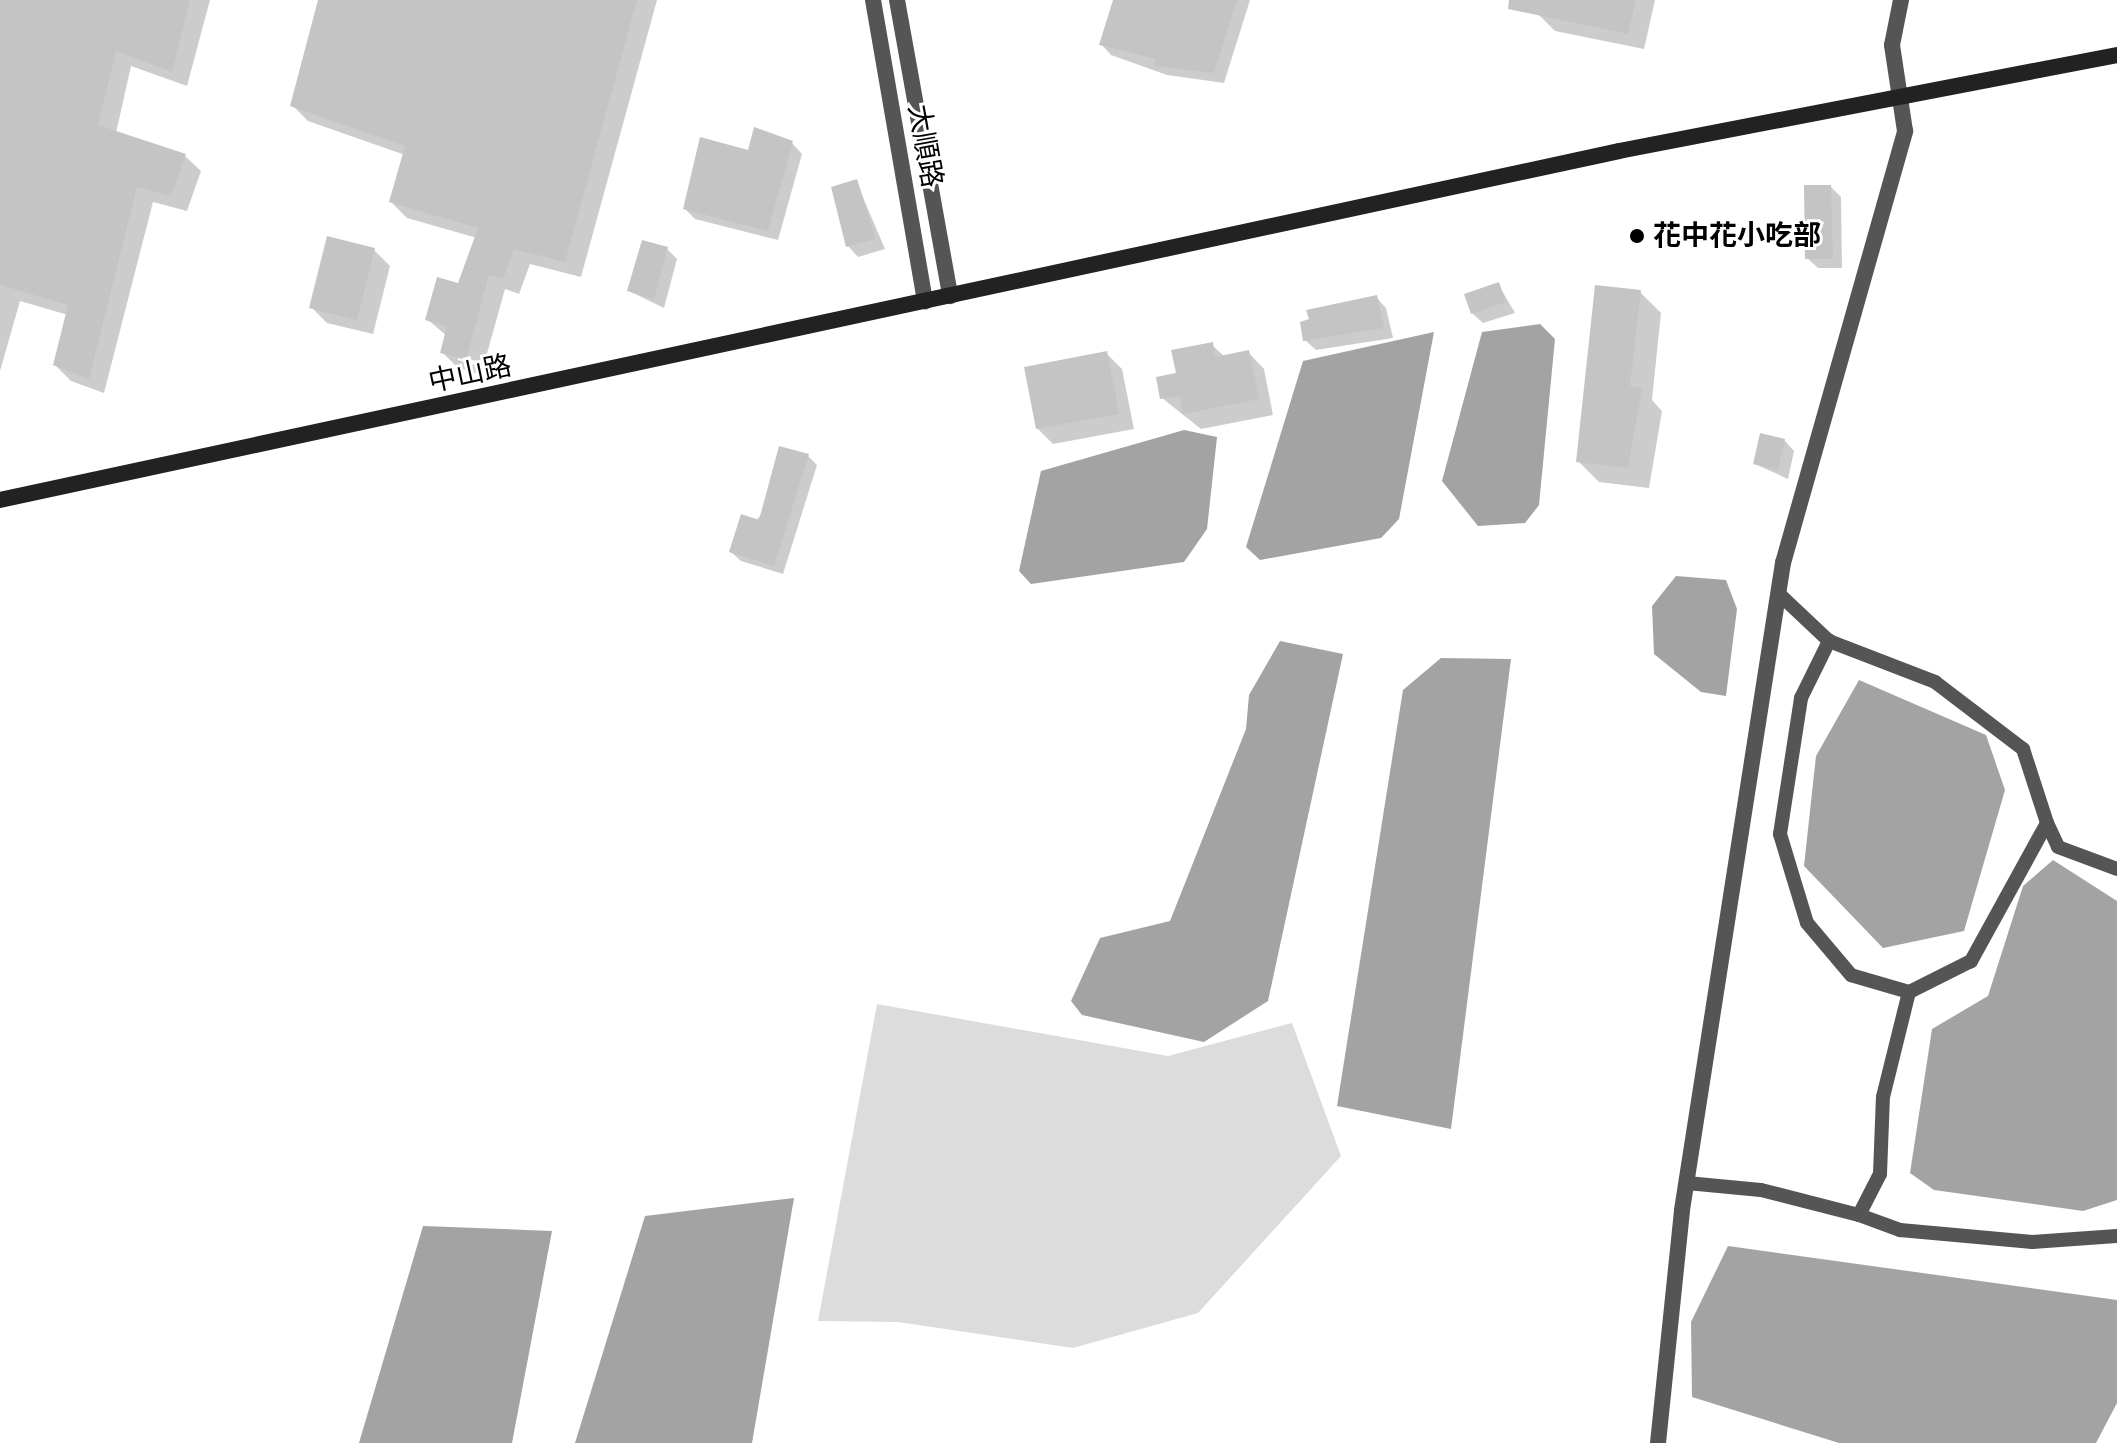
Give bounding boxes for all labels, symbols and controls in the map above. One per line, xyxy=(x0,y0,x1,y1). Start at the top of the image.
street label: 大順路 xyxy=(901,102,949,190)
place label: 花中花小吃部 xyxy=(1653,219,1821,253)
marker: 花中花小吃部 xyxy=(1628,227,1646,245)
street label: 中山路 xyxy=(425,349,515,399)

